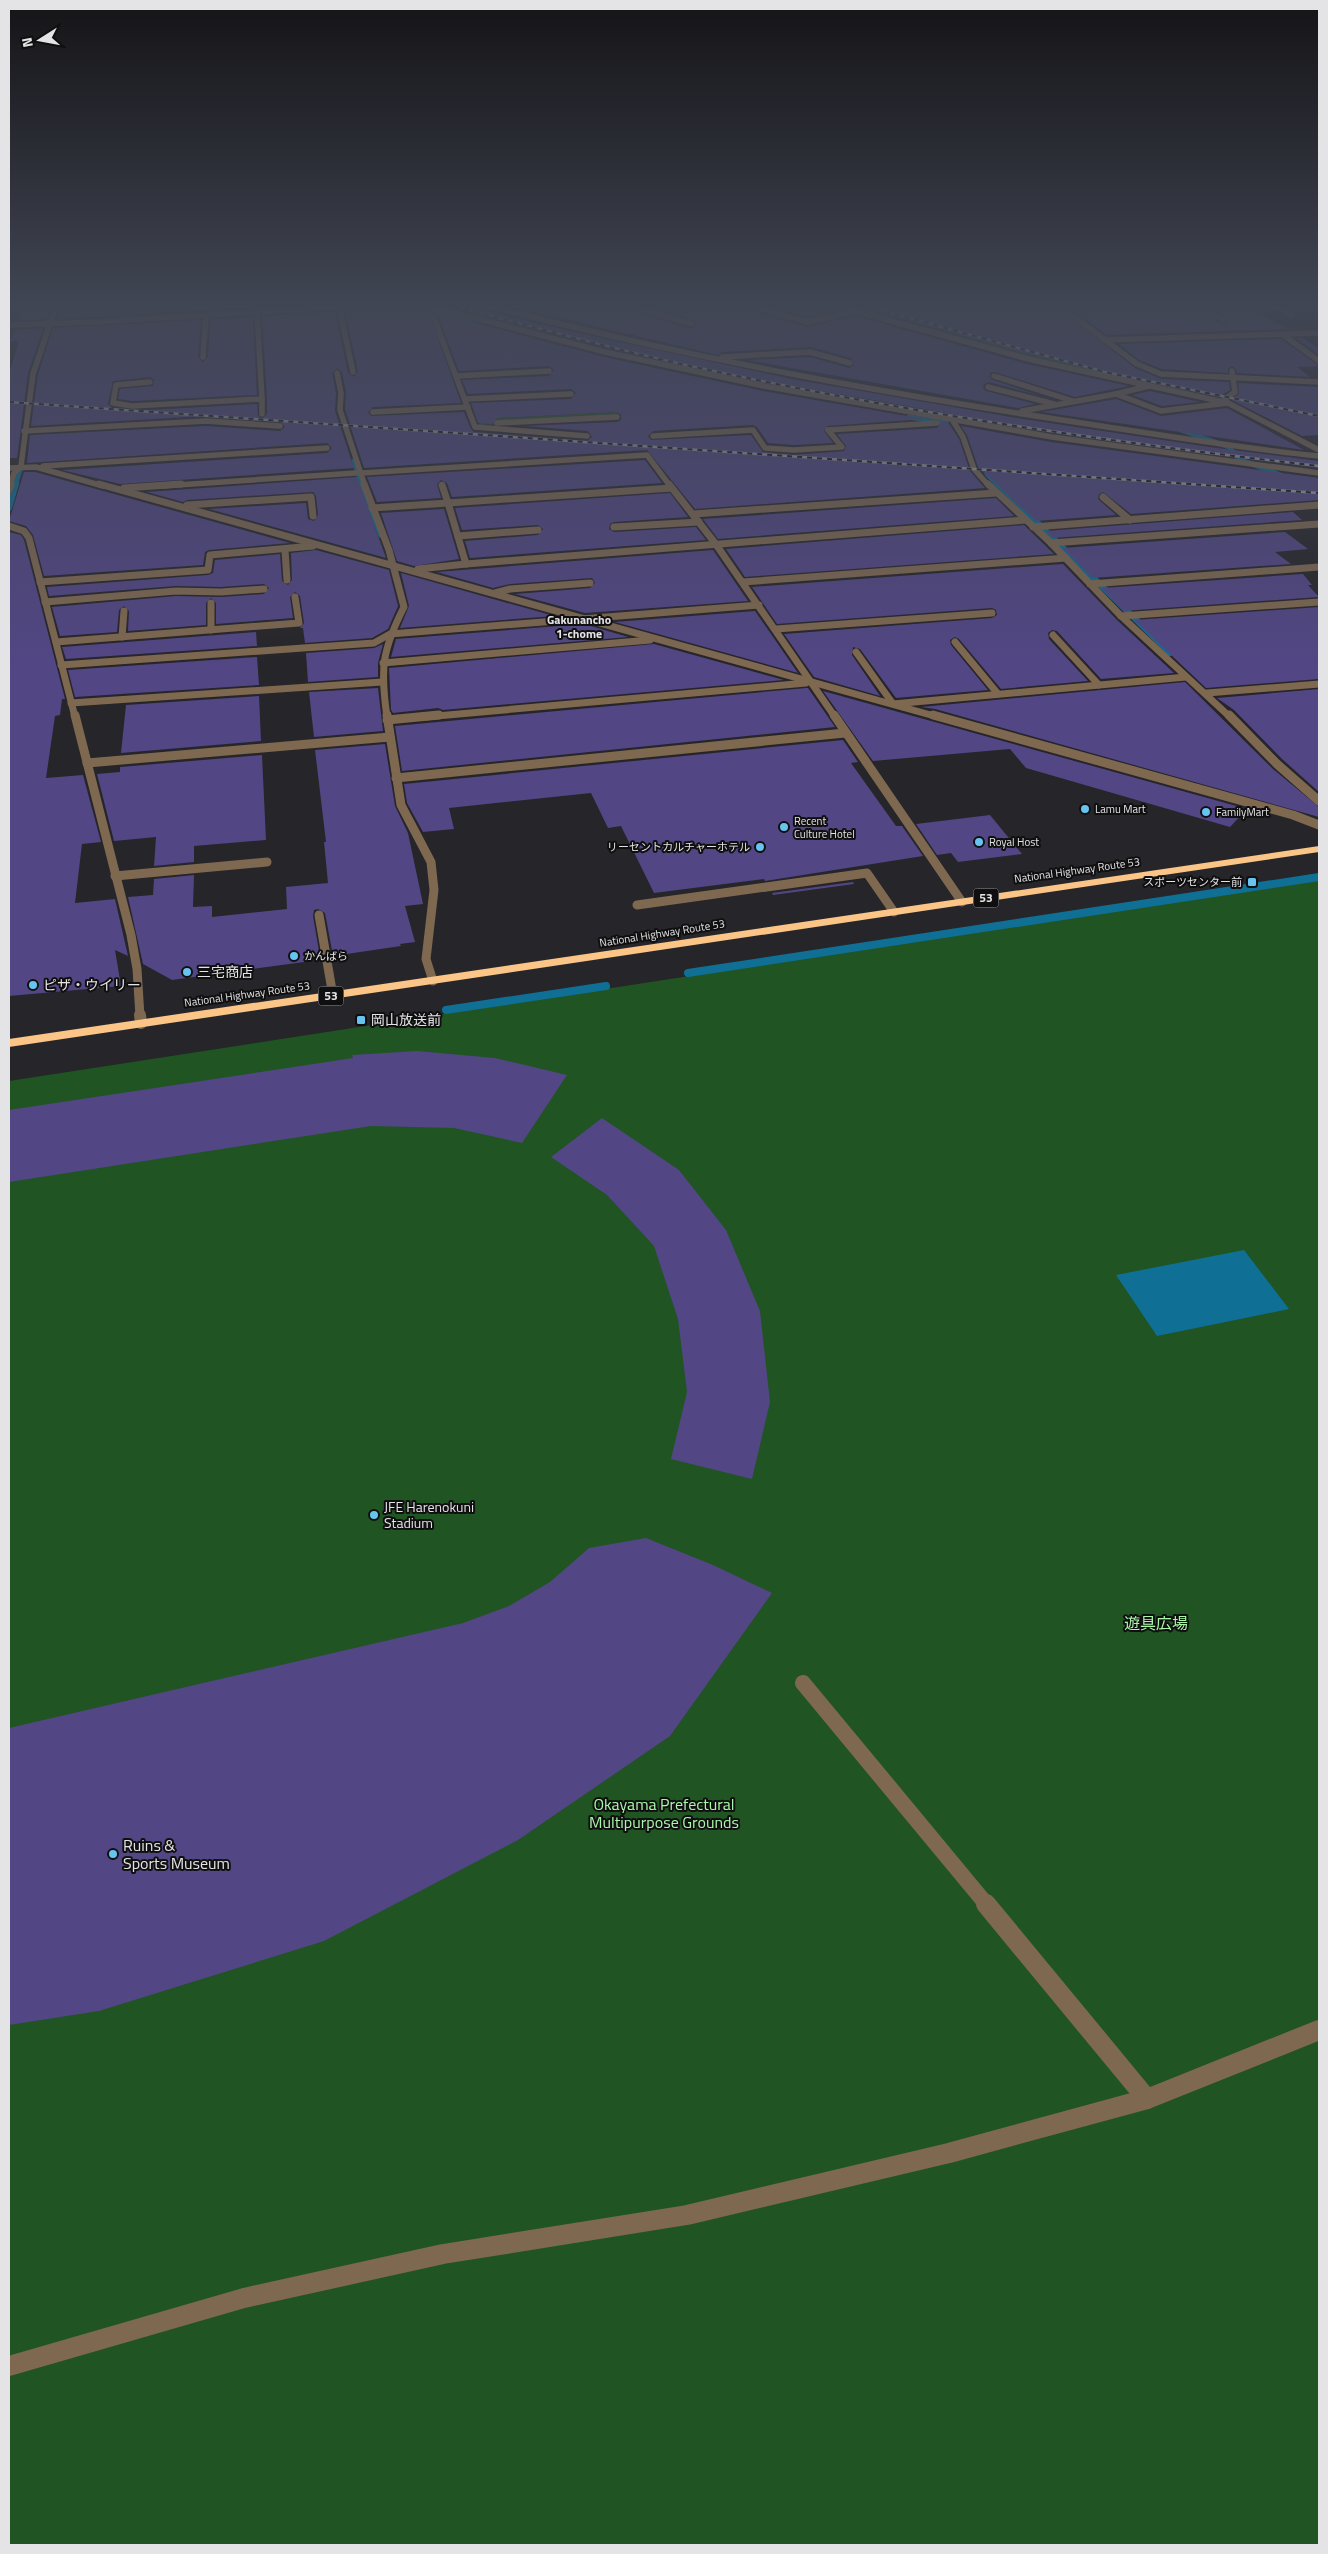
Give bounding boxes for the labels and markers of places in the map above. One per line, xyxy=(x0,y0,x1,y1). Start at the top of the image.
place label: Lamu Mart xyxy=(1095,801,1146,817)
marker: Lamu Mart xyxy=(1079,803,1091,815)
place label: FamilyMart xyxy=(1216,804,1269,820)
marker: FamilyMart xyxy=(1200,806,1212,818)
place label: Recent Culture Hotel xyxy=(794,813,855,842)
marker: Recent Culture Hotel xyxy=(778,821,790,833)
place label: Royal Host xyxy=(989,834,1039,850)
marker: Royal Host xyxy=(973,836,985,848)
place label: リーセントカルチャーホテル xyxy=(607,839,750,855)
marker: リーセントカルチャーホテル xyxy=(754,841,766,853)
place label: スポーツセンター前 xyxy=(1143,874,1242,890)
marker: スポーツセンター前 xyxy=(1246,876,1258,888)
place label: かんばら xyxy=(304,948,348,964)
marker: かんばら xyxy=(288,950,300,962)
place label: 三宅商店 xyxy=(197,961,253,982)
marker: 三宅商店 xyxy=(181,966,193,978)
place label: ピザ・ウイリー xyxy=(43,974,141,995)
marker: ピザ・ウイリー xyxy=(27,979,39,991)
place label: 岡山放送前 xyxy=(371,1009,441,1030)
marker: 岡山放送前 xyxy=(355,1014,367,1026)
place label: JFE Harenokuni Stadium xyxy=(384,1496,474,1533)
marker: JFE Harenokuni Stadium xyxy=(368,1509,380,1521)
place label: Ruins & Sports Museum xyxy=(123,1833,230,1875)
marker: Ruins & Sports Museum xyxy=(107,1848,119,1860)

